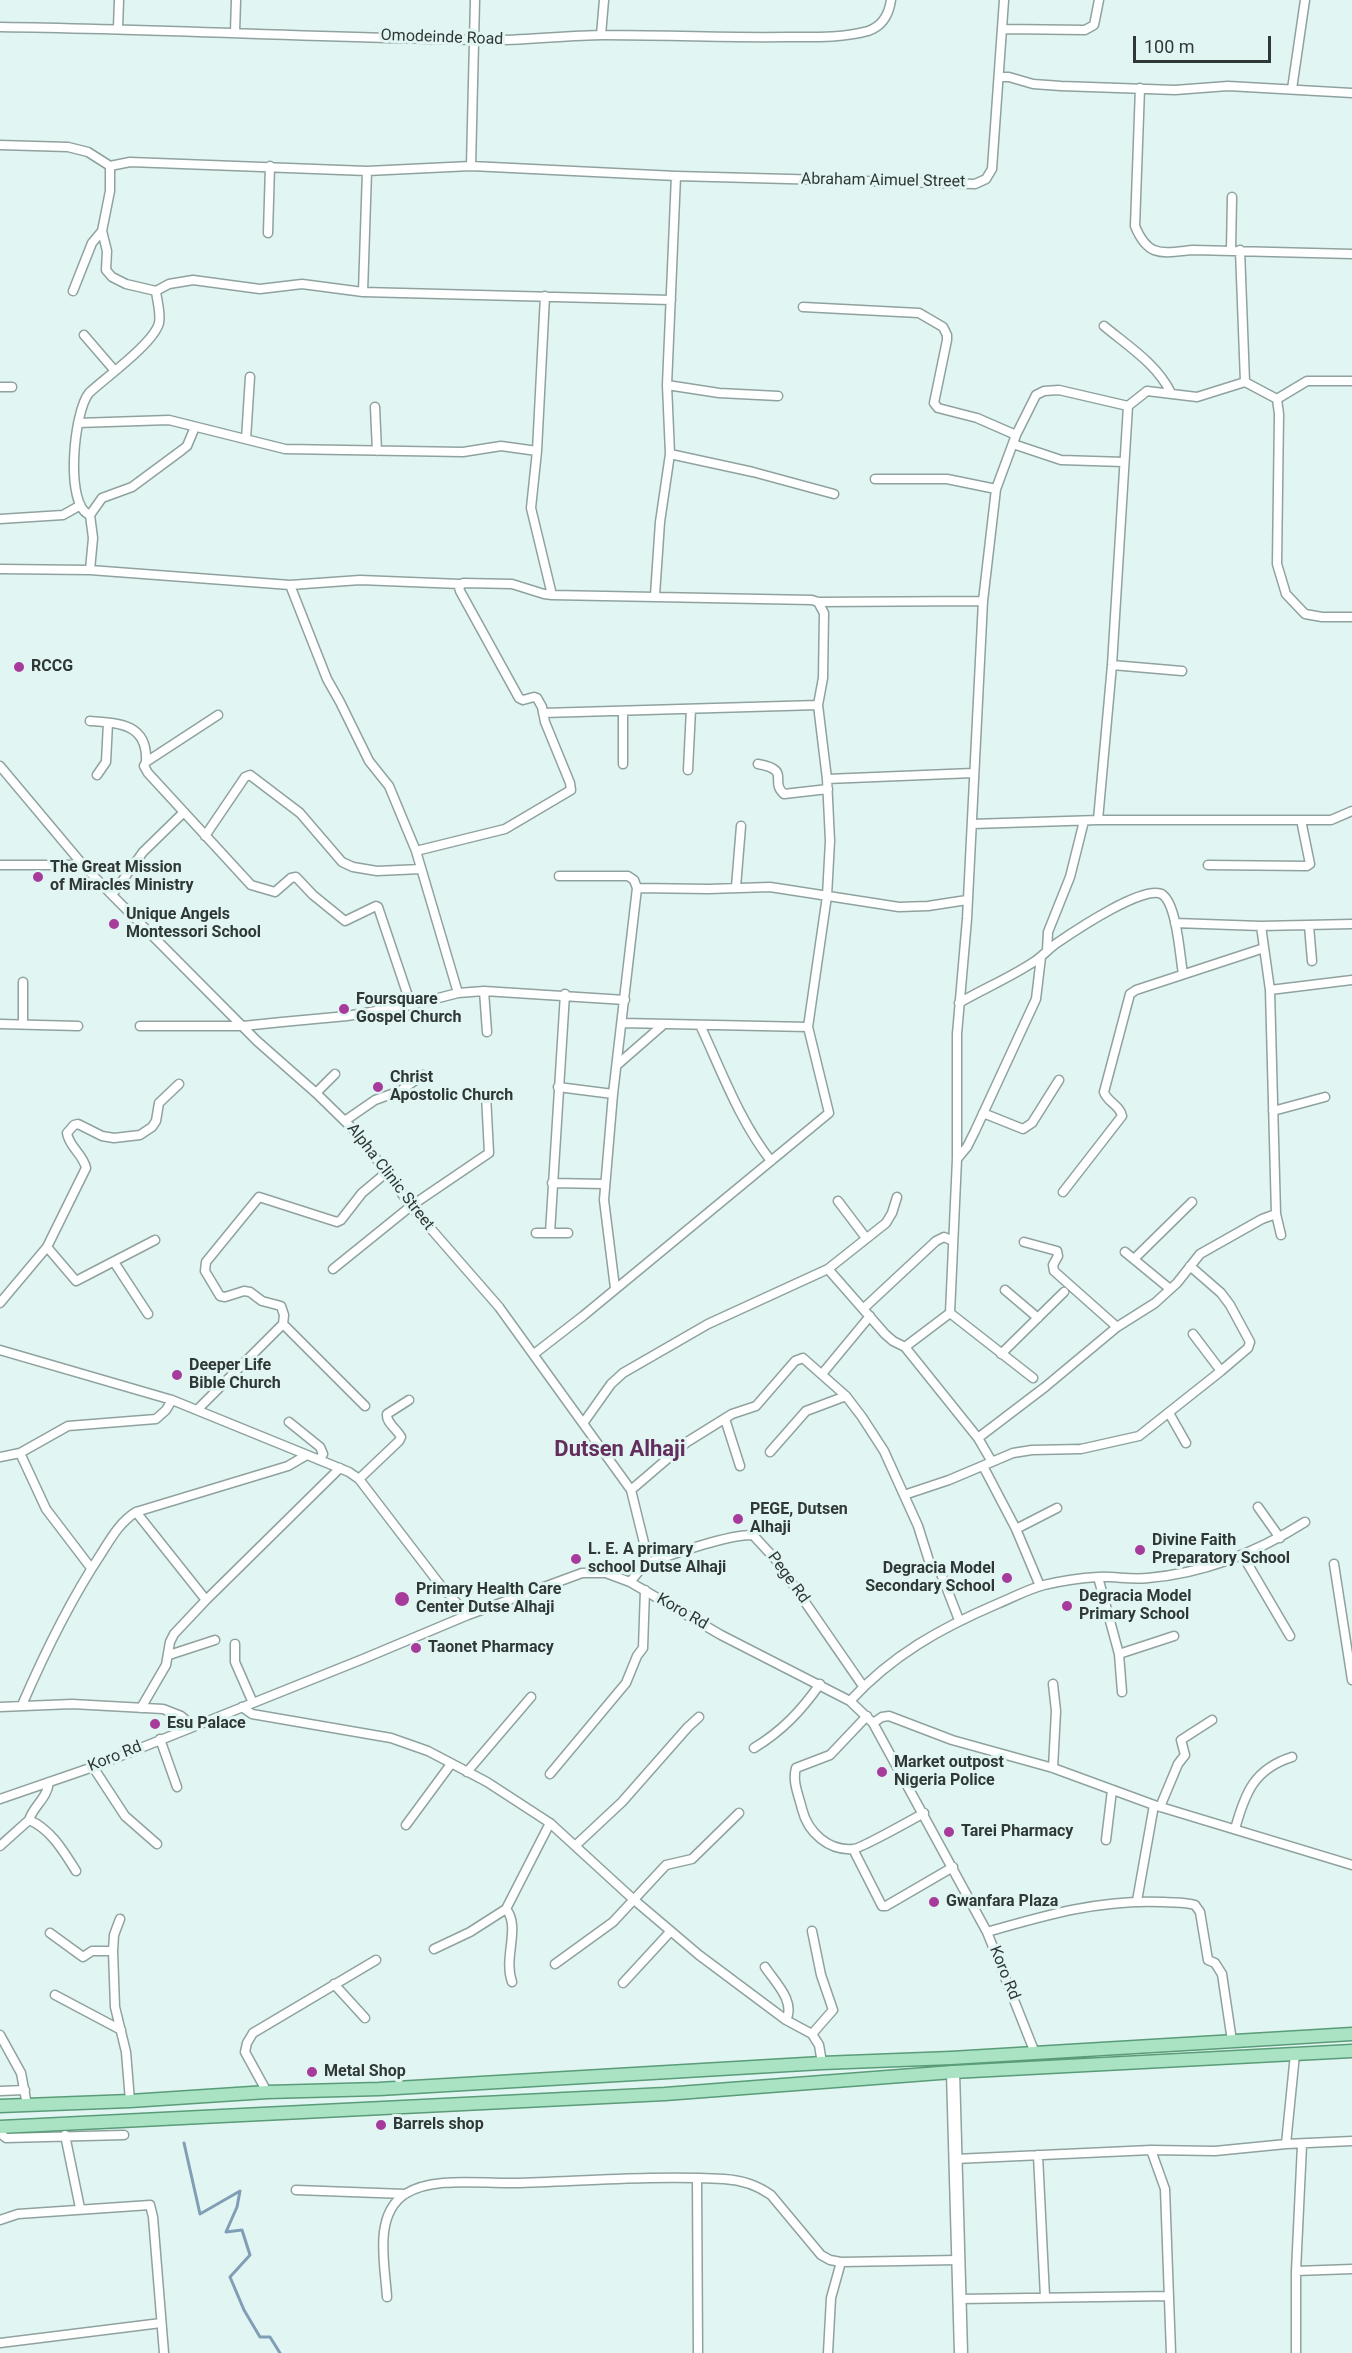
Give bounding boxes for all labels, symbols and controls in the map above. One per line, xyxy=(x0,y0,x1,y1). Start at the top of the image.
scale bar xyxy=(1136,24,1274,62)
street label: Omodeinde Road xyxy=(380,26,504,50)
text: 100 m xyxy=(1144,36,1195,57)
street label: Abraham Aimuel Street xyxy=(801,170,965,192)
place label: RCCG xyxy=(31,657,73,677)
marker: RCCG xyxy=(12,660,26,674)
place label: The Great Mission of Miracles Ministry xyxy=(50,858,194,896)
marker: The Great Mission of Miracles Ministry xyxy=(31,870,45,884)
place label: Unique Angels Montessori School xyxy=(126,905,261,943)
marker: Unique Angels Montessori School xyxy=(107,917,121,931)
place label: Foursquare Gospel Church xyxy=(356,990,461,1028)
marker: Foursquare Gospel Church xyxy=(337,1002,351,1016)
place label: Christ Apostolic Church xyxy=(390,1068,513,1106)
marker: Christ Apostolic Church xyxy=(371,1080,385,1094)
street label: Alpha Clinic Street xyxy=(342,1120,438,1234)
place label: Deeper Life Bible Church xyxy=(189,1356,281,1394)
marker: Deeper Life Bible Church xyxy=(170,1368,184,1382)
district label: Dutsen Alhaji xyxy=(554,1437,686,1463)
place label: PEGE, Dutsen Alhaji xyxy=(750,1500,848,1538)
marker: PEGE, Dutsen Alhaji xyxy=(731,1512,745,1526)
place label: Divine Faith Preparatory School xyxy=(1152,1531,1290,1569)
place label: L. E. A primary school Dutse Alhaji xyxy=(588,1540,726,1578)
marker: Divine Faith Preparatory School xyxy=(1133,1543,1147,1557)
street label: Pege Rd xyxy=(763,1549,813,1607)
marker: L. E. A primary school Dutse Alhaji xyxy=(569,1552,583,1566)
place label: Degracia Model Secondary School xyxy=(865,1559,995,1597)
marker: Degracia Model Secondary School xyxy=(1000,1571,1014,1585)
place label: Primary Health Care Center Dutse Alhaji xyxy=(416,1580,561,1618)
place label: Degracia Model Primary School xyxy=(1079,1587,1191,1625)
marker: Primary Health Care Center Dutse Alhaji xyxy=(393,1590,411,1608)
street label: Koro Rd xyxy=(653,1590,711,1634)
marker: Degracia Model Primary School xyxy=(1060,1599,1074,1613)
place label: Taonet Pharmacy xyxy=(428,1638,554,1658)
marker: Taonet Pharmacy xyxy=(409,1641,423,1655)
place label: Esu Palace xyxy=(167,1714,246,1734)
marker: Esu Palace xyxy=(148,1717,162,1731)
street label: Koro Rd xyxy=(85,1738,145,1776)
place label: Market outpost Nigeria Police xyxy=(894,1753,1004,1791)
marker: Market outpost Nigeria Police xyxy=(875,1765,889,1779)
place label: Tarei Pharmacy xyxy=(961,1822,1073,1842)
marker: Tarei Pharmacy xyxy=(942,1825,956,1839)
place label: Gwanfara Plaza xyxy=(946,1892,1058,1912)
marker: Gwanfara Plaza xyxy=(927,1895,941,1909)
street label: Koro Rd xyxy=(985,1943,1023,2003)
place label: Metal Shop xyxy=(324,2062,406,2082)
marker: Metal Shop xyxy=(305,2065,319,2079)
place label: Barrels shop xyxy=(393,2115,484,2135)
marker: Barrels shop xyxy=(374,2118,388,2132)

